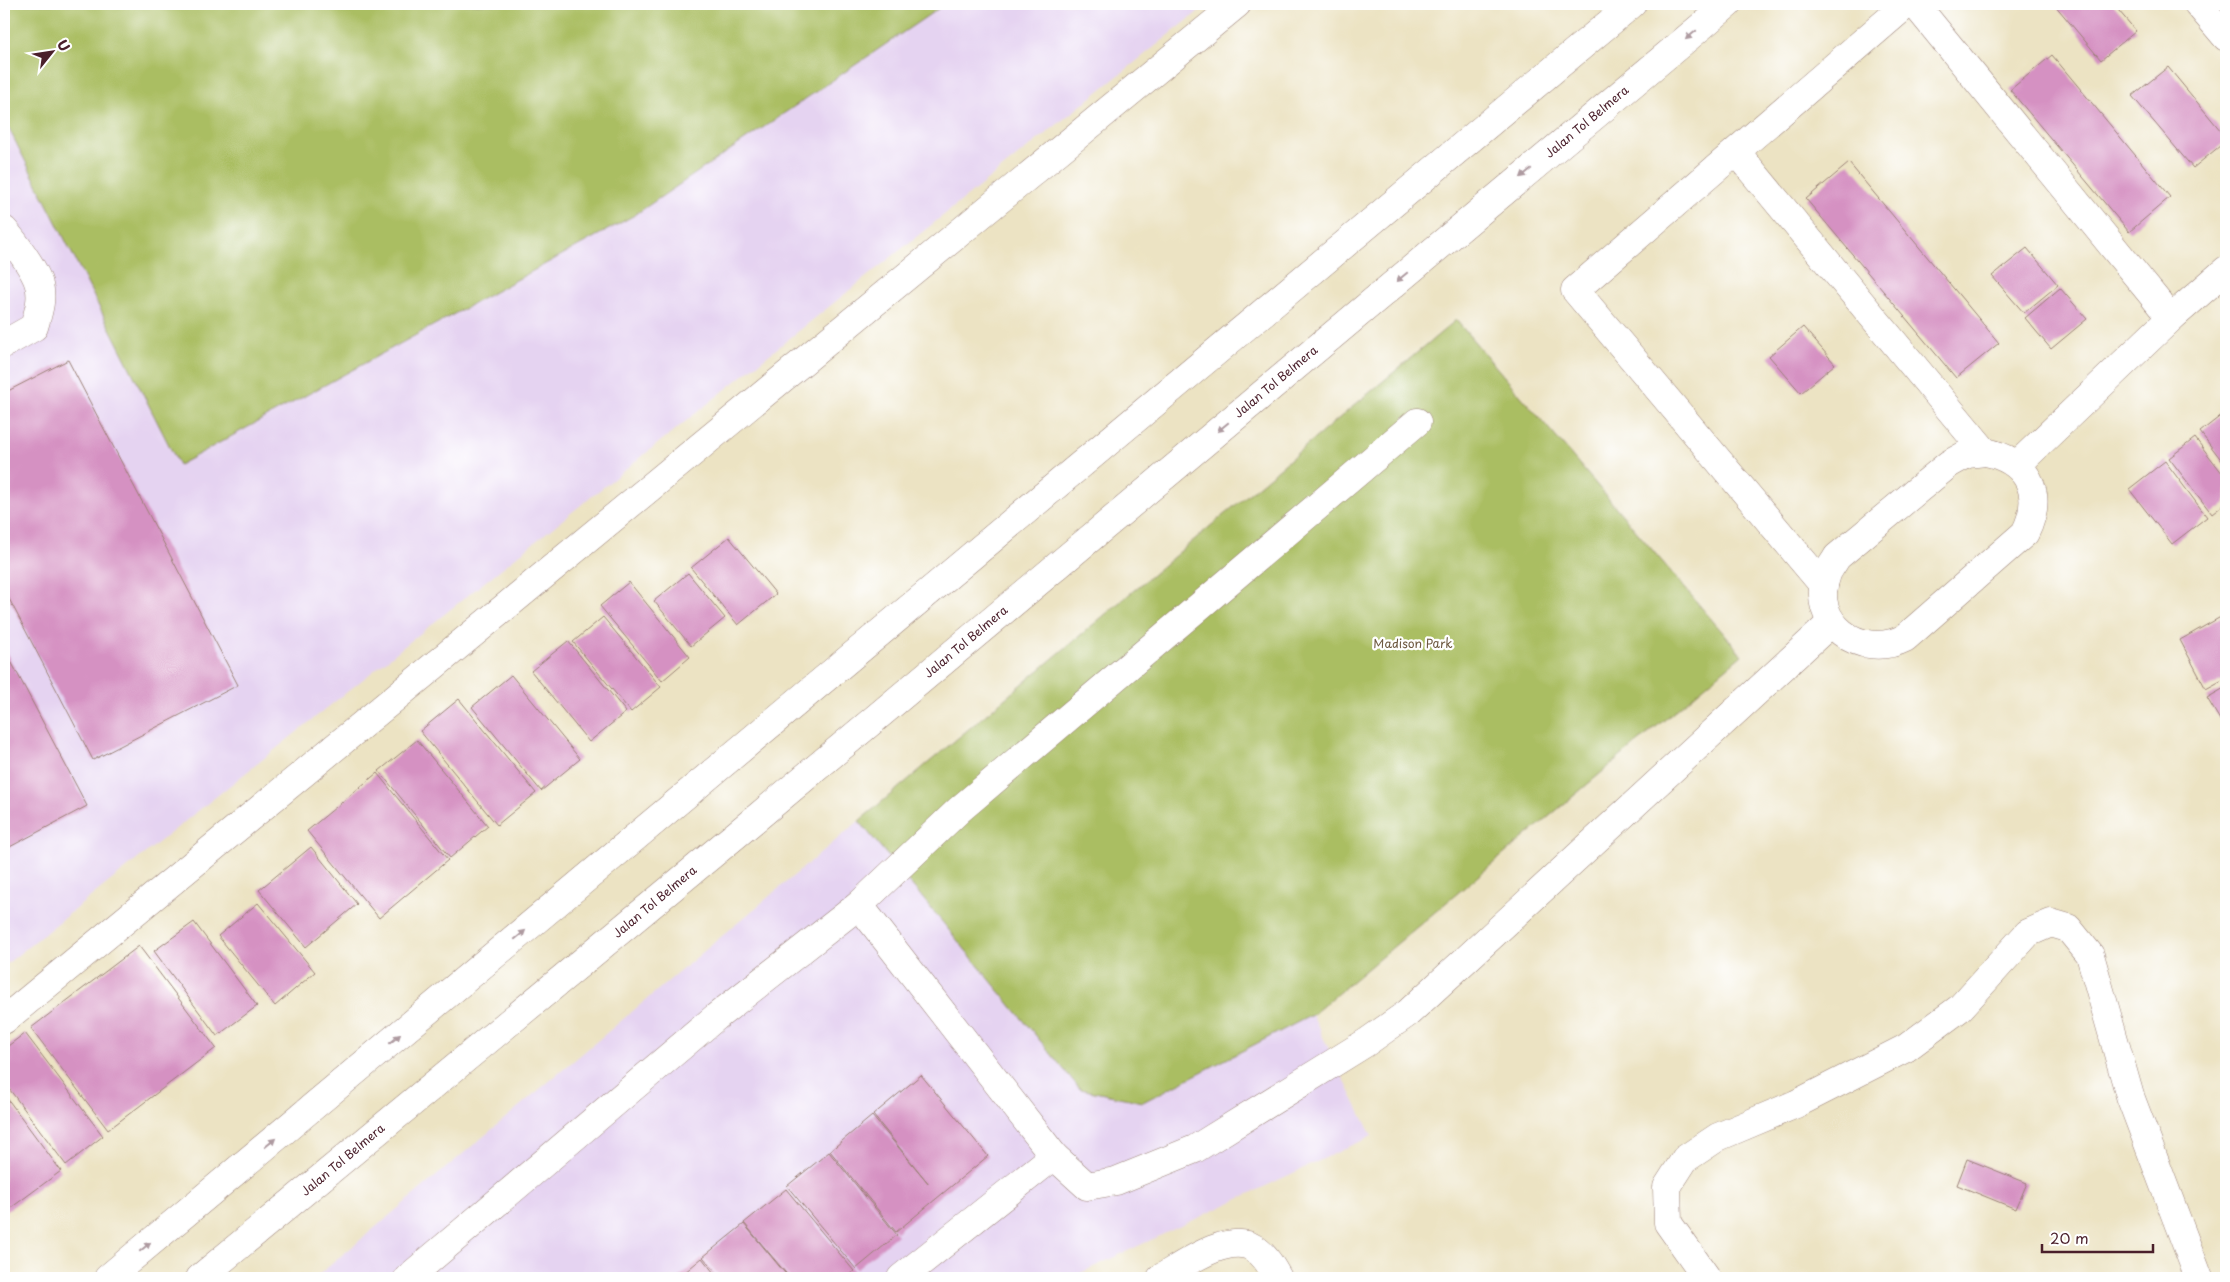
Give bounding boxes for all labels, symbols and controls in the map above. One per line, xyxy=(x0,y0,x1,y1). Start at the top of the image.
north arrow xyxy=(28,28,78,78)
one-way arrow xyxy=(1685,29,1697,40)
text: U xyxy=(52,35,75,55)
street label: Jalan Tol Belmera xyxy=(1541,80,1633,162)
one-way arrow xyxy=(1521,167,1533,179)
one-way arrow xyxy=(1395,272,1408,283)
street label: Jalan Tol Belmera xyxy=(1230,340,1322,422)
one-way arrow xyxy=(1217,421,1230,432)
street label: Jalan Tol Belmera xyxy=(920,600,1012,682)
park label: Madison Park xyxy=(1373,634,1453,652)
street label: Jalan Tol Belmera xyxy=(609,860,701,942)
one-way arrow xyxy=(513,929,526,940)
one-way arrow xyxy=(389,1034,401,1045)
street label: Jalan Tol Belmera xyxy=(297,1118,389,1200)
one-way arrow xyxy=(264,1138,276,1149)
scale bar xyxy=(2042,1222,2154,1254)
text: 20 m xyxy=(2050,1226,2089,1249)
one-way arrow xyxy=(139,1242,151,1253)

